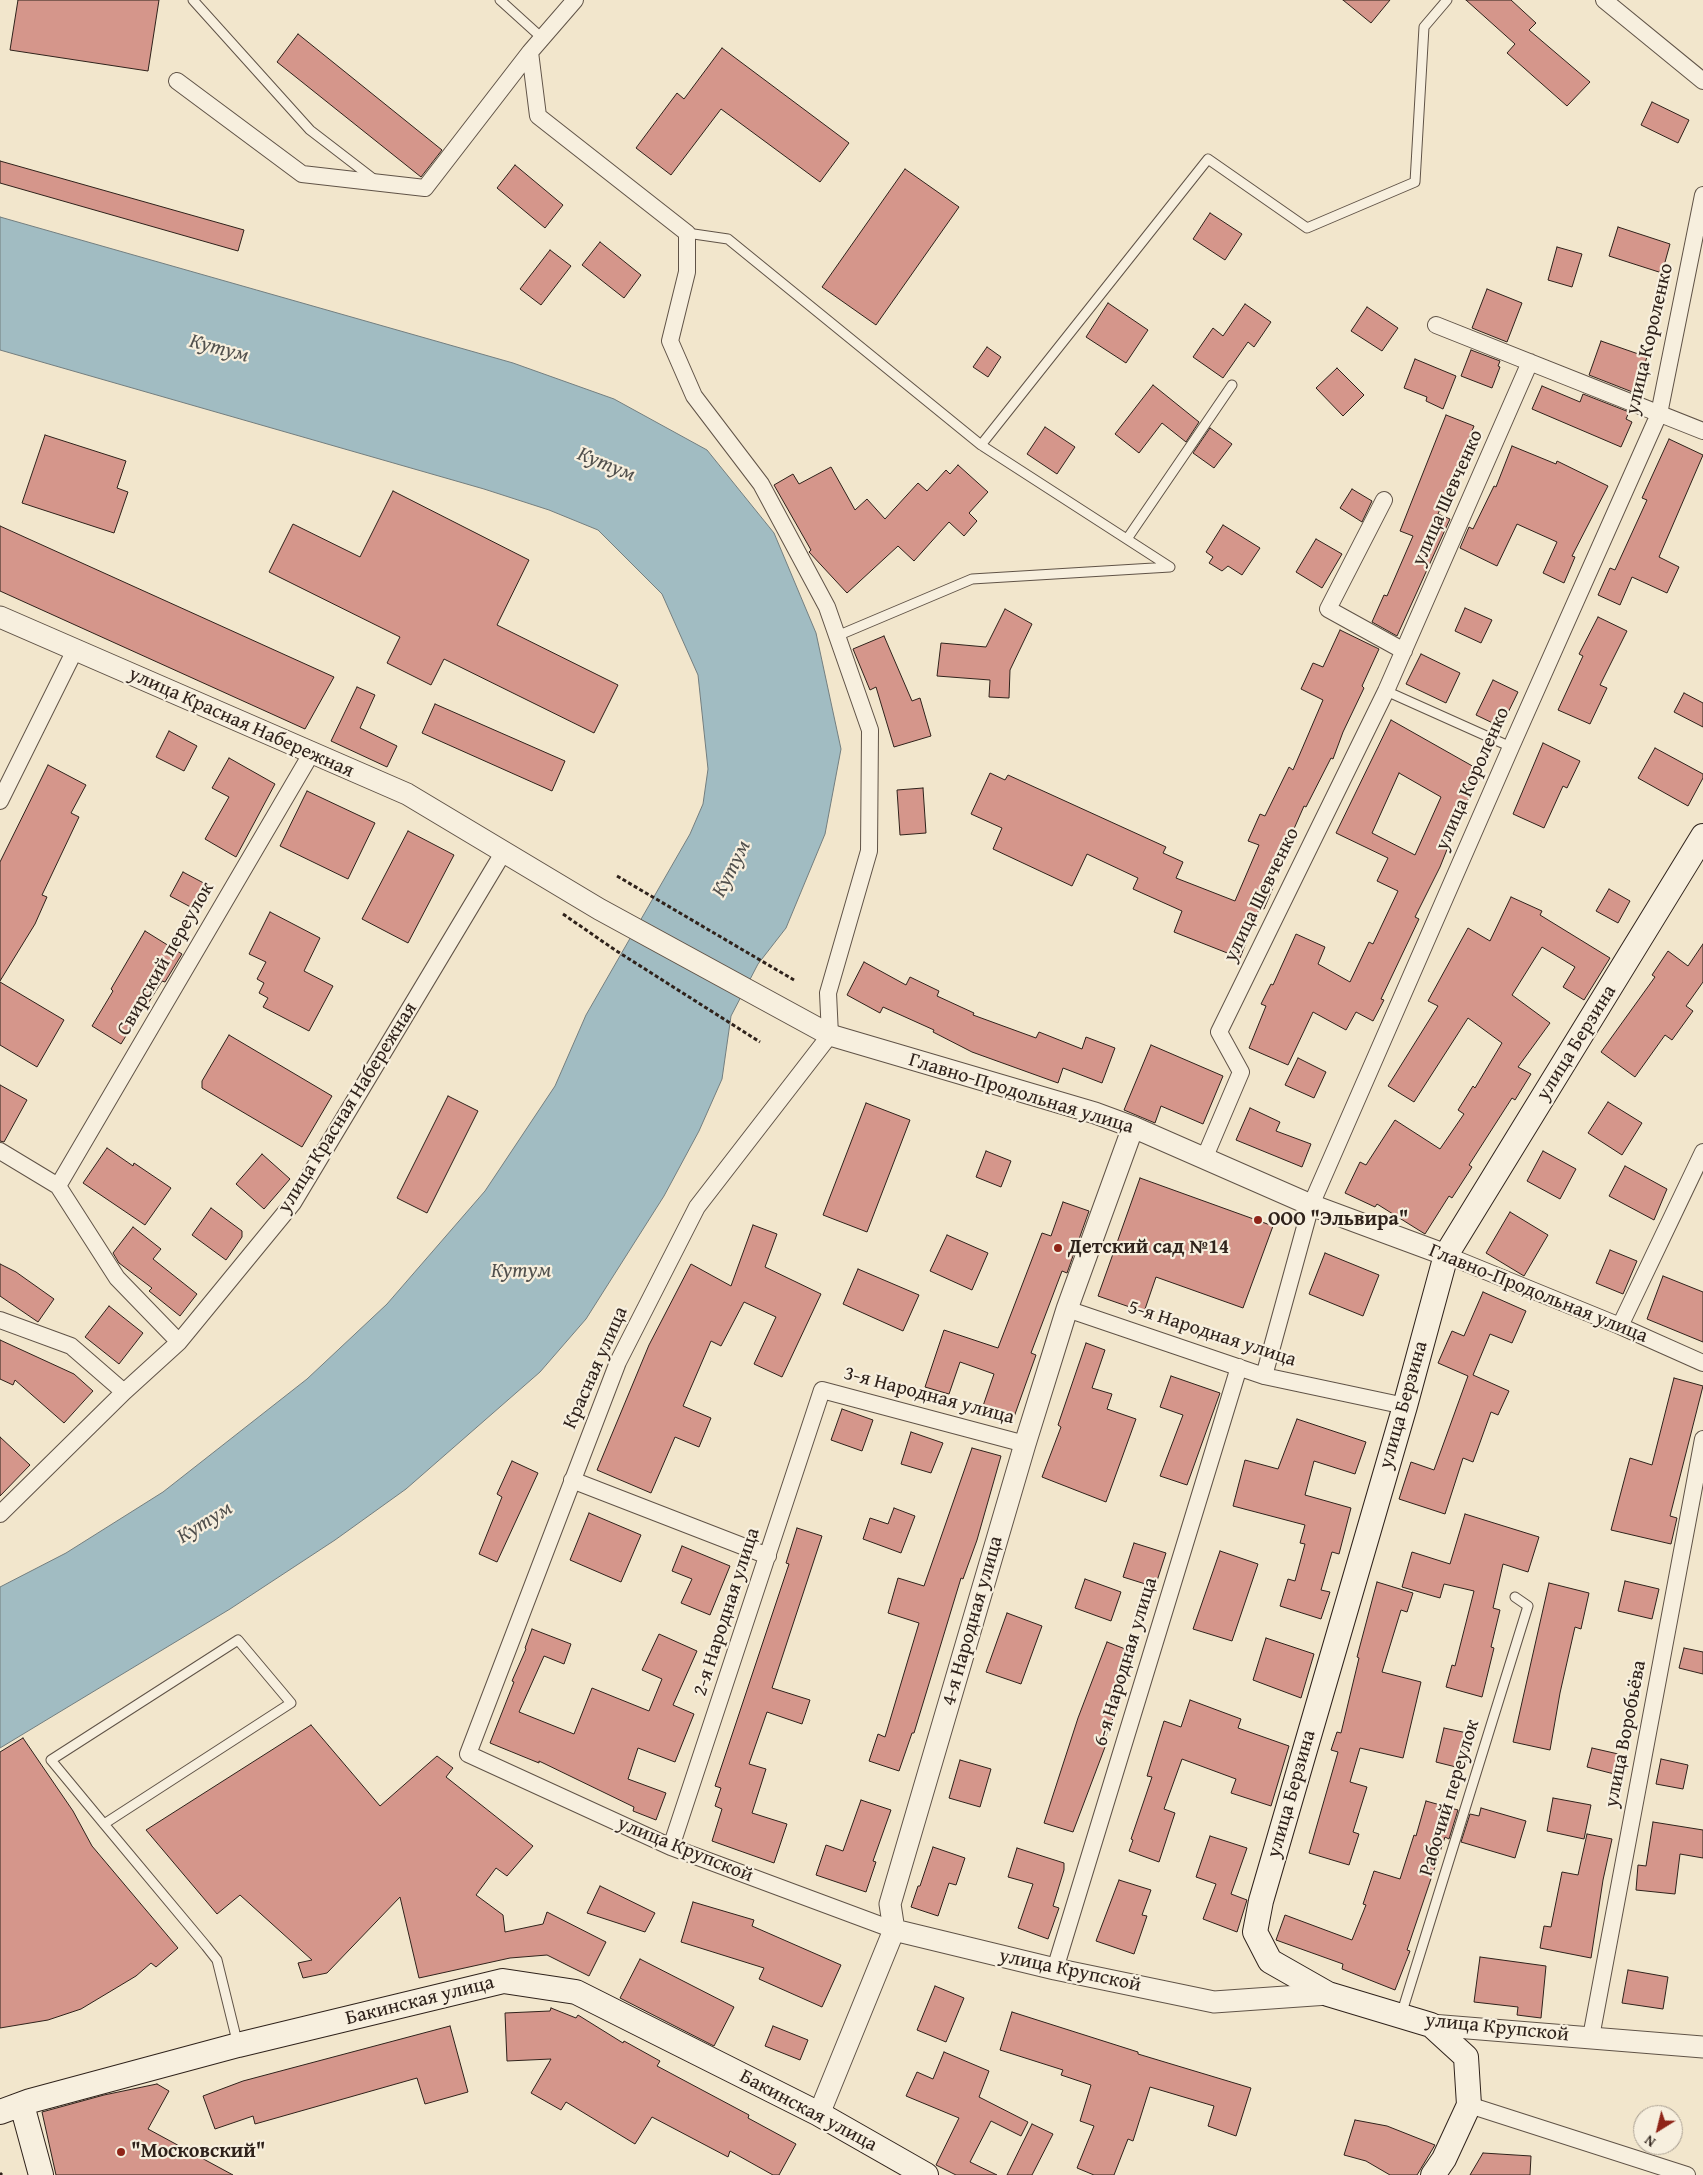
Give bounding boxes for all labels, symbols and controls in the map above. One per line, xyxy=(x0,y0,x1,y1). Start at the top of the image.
street label: улица Короленко xyxy=(1621,261,1679,417)
water label: Кутум xyxy=(187,329,251,369)
street label: улица Шевченко xyxy=(1407,426,1489,570)
water label: Кутум xyxy=(573,442,639,488)
street label: улица Красная Набережная xyxy=(125,662,357,784)
street label: улица Короленко xyxy=(1431,704,1515,854)
street label: улица Шевченко xyxy=(1219,824,1305,966)
water label: Кутум xyxy=(707,836,757,902)
street label: Свирский переулок xyxy=(112,878,220,1040)
street label: улица Берзина xyxy=(1532,981,1622,1105)
street label: улица Красная Набережная xyxy=(273,998,423,1218)
street label: Главно-Продольная улица xyxy=(906,1048,1136,1140)
place label: ООО "Эльвира" xyxy=(1268,1208,1408,1232)
marker: ООО "Эльвира" xyxy=(1252,1214,1264,1226)
place label: Детский сад №14 xyxy=(1068,1236,1229,1260)
street label: Главно-Продольная улица xyxy=(1425,1239,1651,1349)
marker: Детский сад №14 xyxy=(1052,1242,1064,1254)
water label: Кутум xyxy=(491,1259,551,1285)
street label: 5-я Народная улица xyxy=(1125,1295,1299,1373)
street label: Красная улица xyxy=(558,1303,634,1433)
street label: улица Берзина xyxy=(1374,1338,1434,1472)
street label: 3-я Народная улица xyxy=(841,1362,1017,1430)
water label: Кутум xyxy=(173,1496,237,1550)
street label: 2-я Народная улица xyxy=(688,1525,766,1699)
street label: 4-я Народная улица xyxy=(937,1533,1009,1709)
street label: 6-я Народная улица xyxy=(1089,1575,1163,1749)
street label: улица Воробьёва xyxy=(1600,1658,1652,1810)
street label: Рабочий переулок xyxy=(1415,1717,1485,1879)
street label: улица Берзина xyxy=(1262,1727,1322,1861)
street label: улица Крупской xyxy=(614,1812,756,1888)
street label: улица Крупской xyxy=(997,1944,1143,1998)
street label: Бакинская улица xyxy=(343,1971,497,2031)
street label: улица Крупской xyxy=(1424,2009,1570,2047)
street label: Бакинская улица xyxy=(735,2065,881,2157)
north arrow xyxy=(1633,2105,1683,2155)
text: N xyxy=(1640,2130,1659,2152)
place label: "Московский" xyxy=(131,2140,265,2164)
marker: "Московский" xyxy=(115,2146,127,2158)

